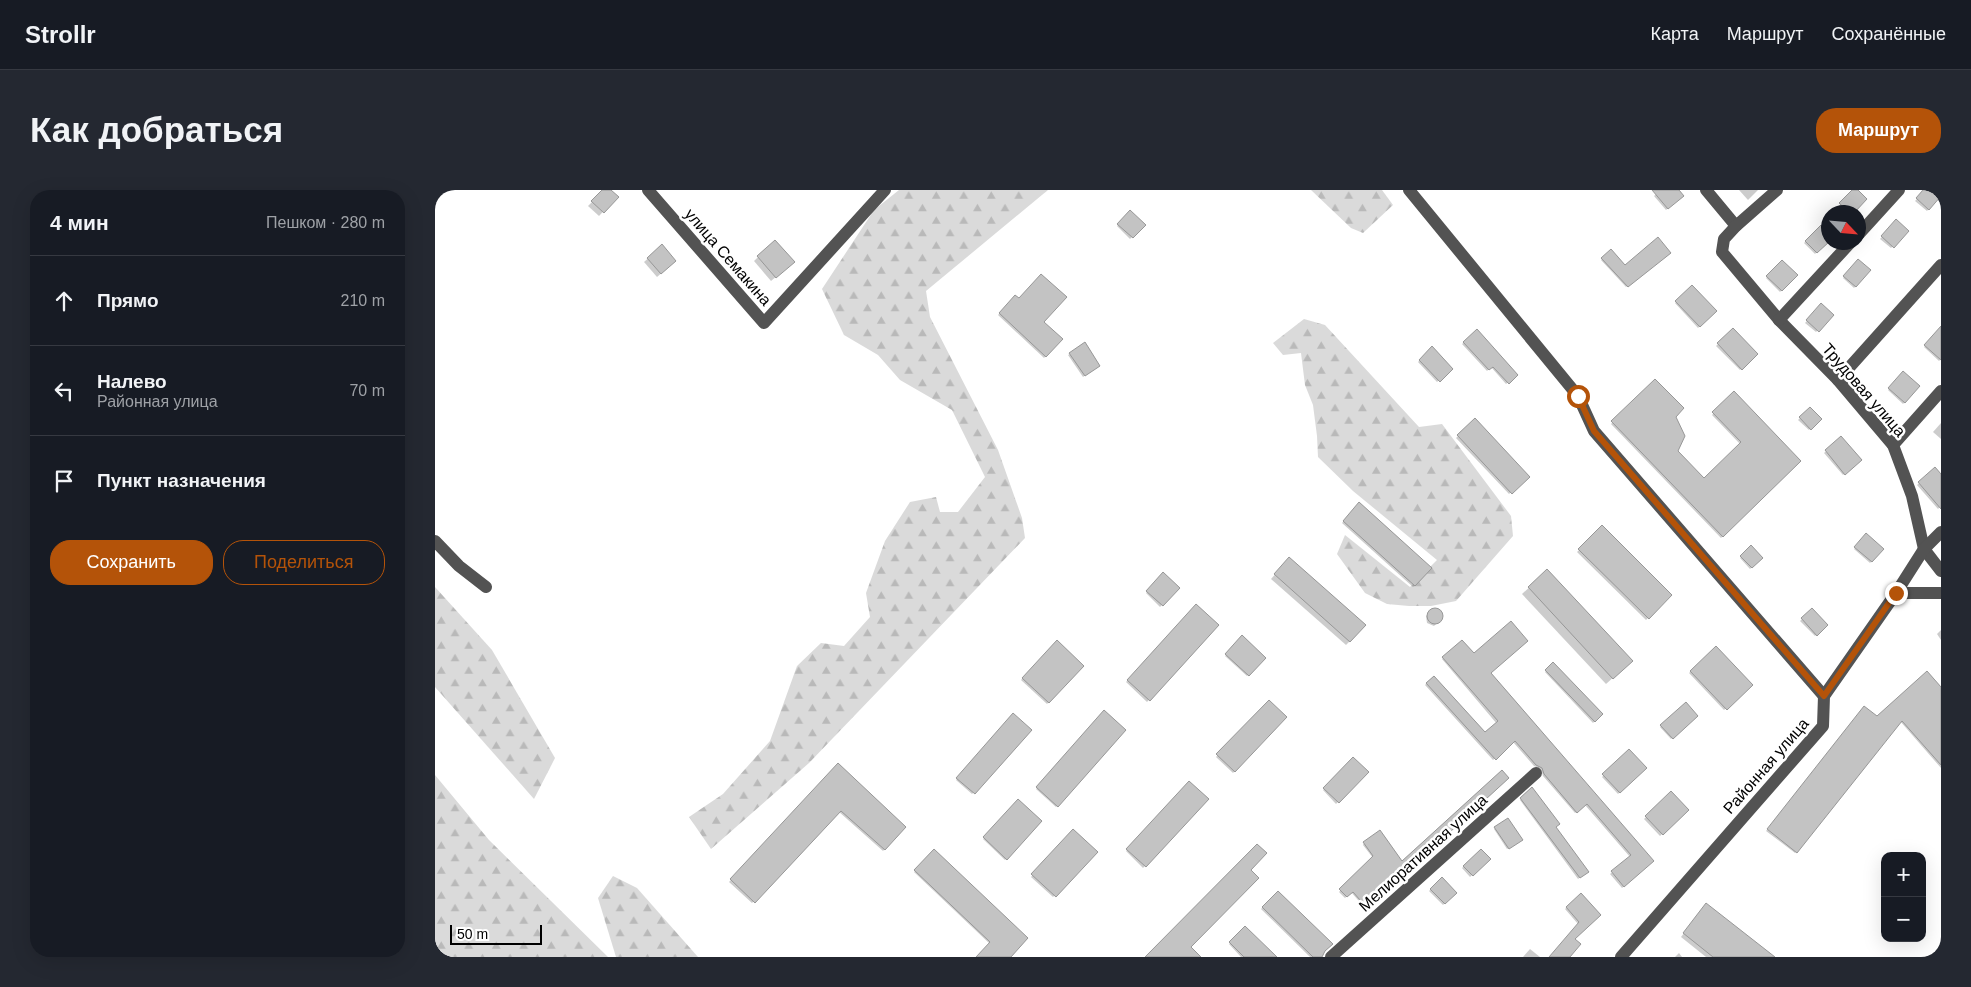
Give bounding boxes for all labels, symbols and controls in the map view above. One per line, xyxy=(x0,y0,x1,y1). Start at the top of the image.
text: Strollr xyxy=(25,21,96,48)
text: Карта xyxy=(1651,24,1699,44)
text: Маршрут xyxy=(1727,24,1803,44)
text: Сохранённые xyxy=(1831,24,1946,44)
button: Маршрут xyxy=(1816,108,1941,153)
text: Как добраться xyxy=(30,110,283,149)
street label: улица Семакина xyxy=(681,205,775,309)
north arrow xyxy=(1821,205,1866,250)
text: 4 мин xyxy=(50,211,109,234)
text: Пешком · 280 m xyxy=(266,214,385,231)
icon: ahead xyxy=(50,287,78,315)
text: Прямо xyxy=(97,290,159,311)
text: 210 m xyxy=(341,292,385,309)
street label: Трудовая улица xyxy=(1819,340,1909,440)
text: Налево xyxy=(97,371,167,392)
icon: left xyxy=(50,377,78,405)
text: 70 m xyxy=(349,382,385,399)
route start xyxy=(1567,385,1590,408)
text: Районная улица xyxy=(97,393,218,410)
icon: arrive xyxy=(50,467,78,495)
text: Пункт назначения xyxy=(97,470,266,491)
button: Сохранить xyxy=(50,540,213,585)
button: Поделиться xyxy=(223,540,385,585)
route end xyxy=(1885,582,1908,605)
street label: Районная улица xyxy=(1720,715,1812,817)
street label: Мелиоративная улица xyxy=(1356,791,1490,915)
map controls xyxy=(1881,852,1926,942)
button: + xyxy=(1881,852,1926,897)
button: − xyxy=(1881,897,1926,942)
scale bar xyxy=(450,922,543,945)
text: 50 m xyxy=(457,926,488,942)

